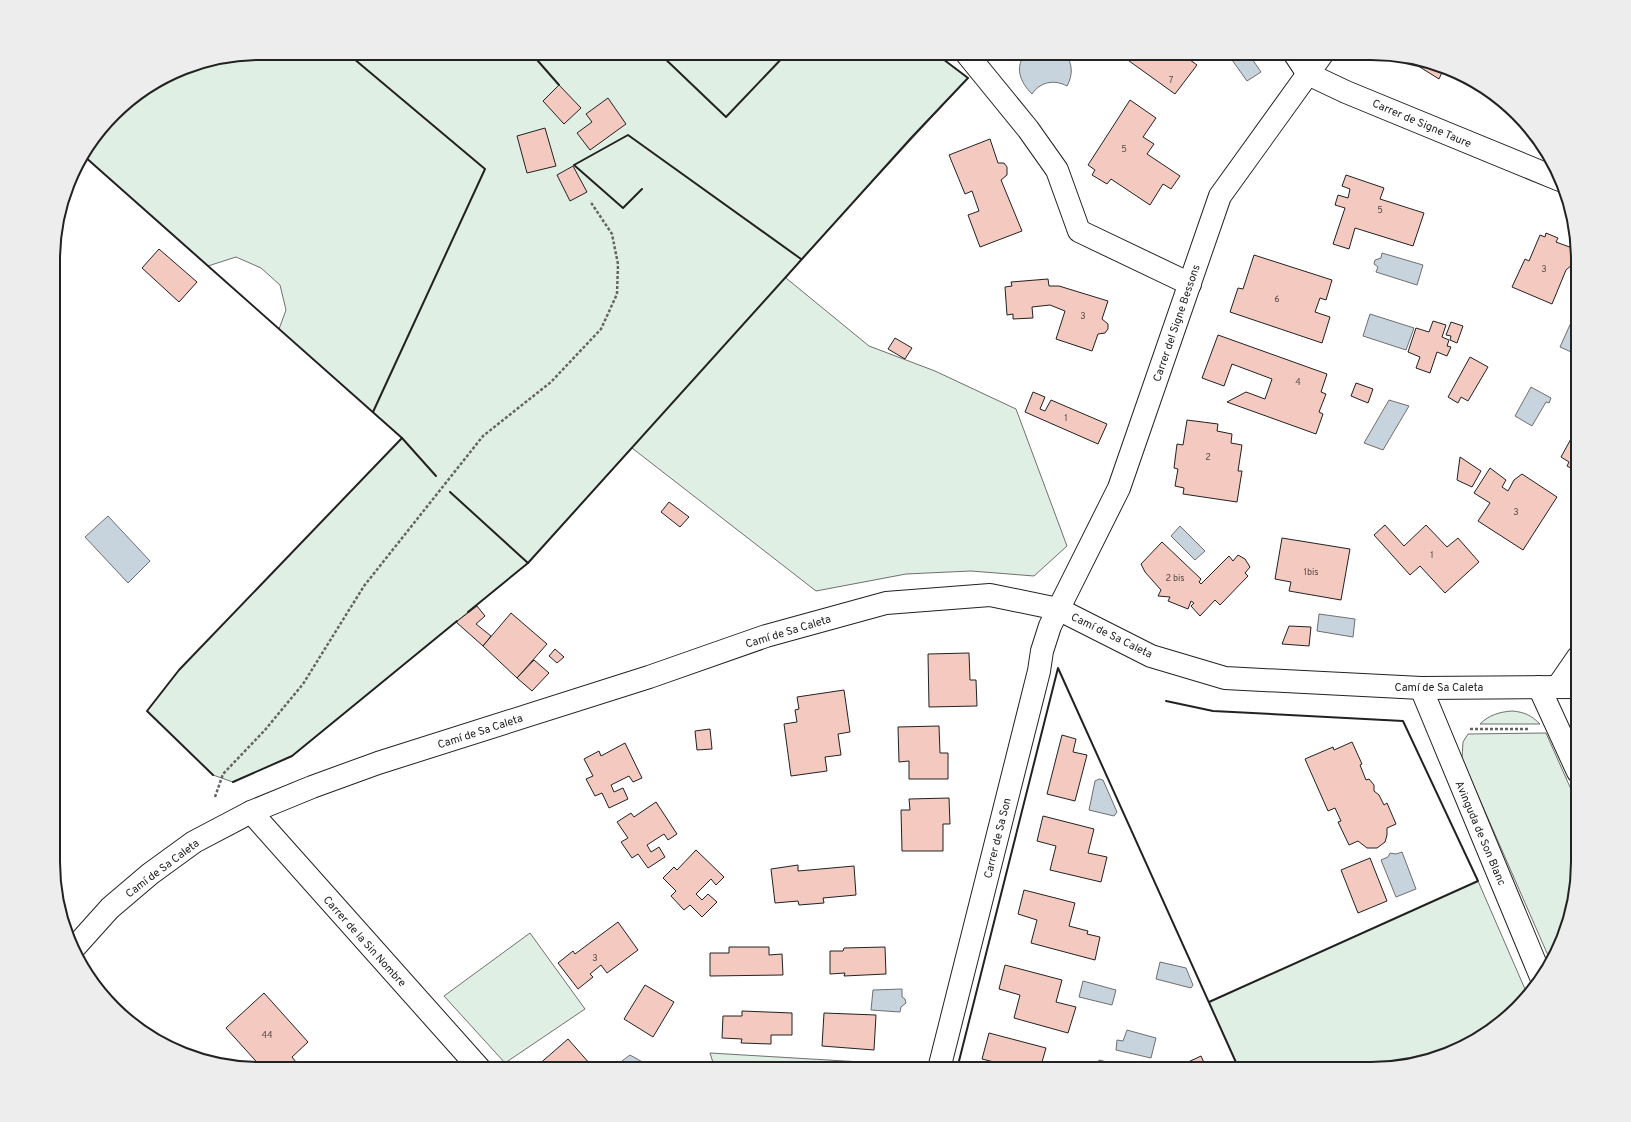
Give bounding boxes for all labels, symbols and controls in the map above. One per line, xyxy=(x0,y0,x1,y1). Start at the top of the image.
house number: 7 xyxy=(1169,75,1174,86)
street label: Carrer de Signe Taure xyxy=(1370,97,1473,151)
house number: 5 xyxy=(1121,144,1127,155)
house number: 5 xyxy=(1377,205,1383,216)
street label: Carrer del Signe Bessons xyxy=(1150,263,1204,384)
house number: 3 xyxy=(1541,264,1547,275)
house number: 6 xyxy=(1274,294,1280,305)
house number: 3 xyxy=(1080,311,1086,322)
house number: 4 xyxy=(1295,377,1301,388)
house number: 1 xyxy=(1064,413,1068,424)
house number: 2 xyxy=(1205,452,1211,463)
house number: 3 xyxy=(1513,507,1519,518)
house number: 1 xyxy=(1430,550,1434,561)
house number: 1bis xyxy=(1304,567,1318,578)
house number: 2 bis xyxy=(1165,573,1185,584)
street label: Camí de Sa Caleta xyxy=(1069,610,1155,662)
street label: Camí de Sa Caleta xyxy=(744,612,833,652)
street label: Camí de Sa Caleta xyxy=(1395,681,1484,695)
street label: Camí de Sa Caleta xyxy=(436,712,525,752)
street label: Avinguda de Son Blanc xyxy=(1452,779,1508,888)
street label: Carrer de Sa Son xyxy=(981,797,1015,880)
street label: Camí de Sa Caleta xyxy=(123,836,202,901)
street label: Carrer de la Sin Nombre xyxy=(320,893,409,990)
house number: 3 xyxy=(592,953,598,964)
house number: 44 xyxy=(261,1030,273,1041)

